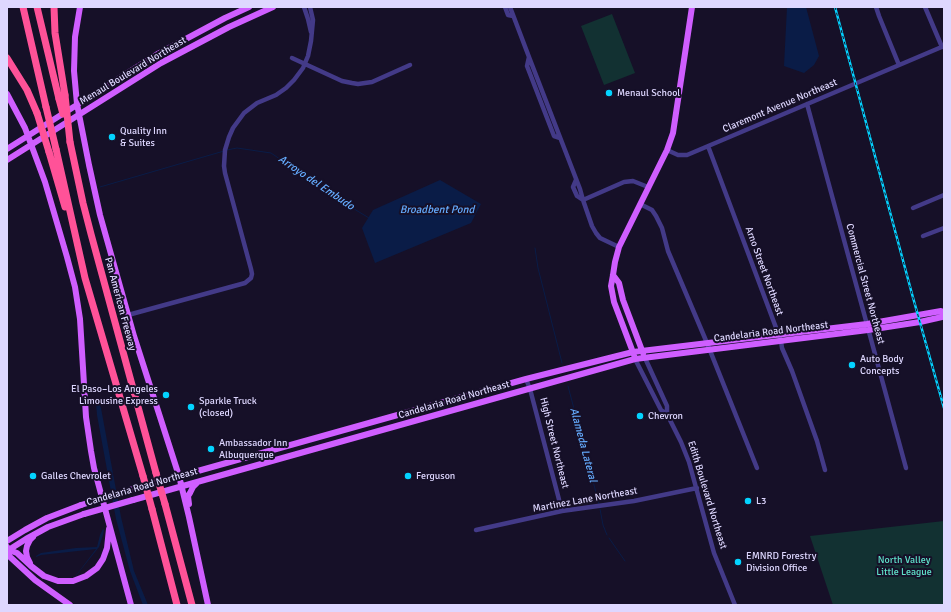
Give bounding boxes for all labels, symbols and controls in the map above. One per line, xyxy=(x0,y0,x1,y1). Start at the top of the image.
street label: Menaul Boulevard Northeast xyxy=(78,34,188,108)
street label: Claremont Avenue Northeast xyxy=(721,76,839,136)
place label: Menaul School xyxy=(617,87,680,99)
marker: Menaul School xyxy=(604,88,614,98)
place label: Quality Inn & Suites xyxy=(120,125,167,148)
marker: Quality Inn & Suites xyxy=(107,132,117,142)
water label: Arroyo del Embudo xyxy=(276,153,356,213)
water label: Broadbent Pond xyxy=(400,203,474,217)
street label: Commercial Street Northeast xyxy=(843,222,887,346)
street label: Arno Street Northeast xyxy=(742,225,786,317)
street label: Pan American Freeway xyxy=(102,256,138,352)
street label: Candelaria Road Northeast xyxy=(713,319,829,345)
place label: Auto Body Concepts xyxy=(860,353,904,376)
marker: Auto Body Concepts xyxy=(847,360,857,370)
street label: Candelaria Road Northeast xyxy=(397,378,511,422)
place label: El Paso–Los Angeles Limousine Express xyxy=(71,383,158,406)
marker: El Paso–Los Angeles Limousine Express xyxy=(161,390,171,400)
place label: Sparkle Truck (closed) xyxy=(199,395,257,418)
street label: High Street Northeast xyxy=(537,396,571,490)
marker: Sparkle Truck (closed) xyxy=(186,402,196,412)
water label: Alameda Lateral xyxy=(567,406,599,484)
place label: Chevron xyxy=(648,410,683,422)
marker: Chevron xyxy=(635,411,645,421)
place label: Ambassador Inn Albuquerque xyxy=(219,437,287,460)
street label: Edith Boulevard Northeast xyxy=(685,439,729,551)
marker: Ambassador Inn Albuquerque xyxy=(206,444,216,454)
street label: Candelaria Road Northeast xyxy=(85,465,199,509)
place label: Galles Chevrolet xyxy=(41,470,111,482)
place label: Ferguson xyxy=(416,470,455,482)
marker: Galles Chevrolet xyxy=(28,471,38,481)
marker: Ferguson xyxy=(403,471,413,481)
street label: Martinez Lane Northeast xyxy=(532,485,638,515)
place label: L3 xyxy=(756,495,767,507)
marker: L3 xyxy=(743,496,753,506)
place label: EMNRD Forestry Division Office xyxy=(746,550,816,574)
park label: North Valley Little League xyxy=(876,554,932,578)
marker: EMNRD Forestry Division Office xyxy=(733,557,743,567)

